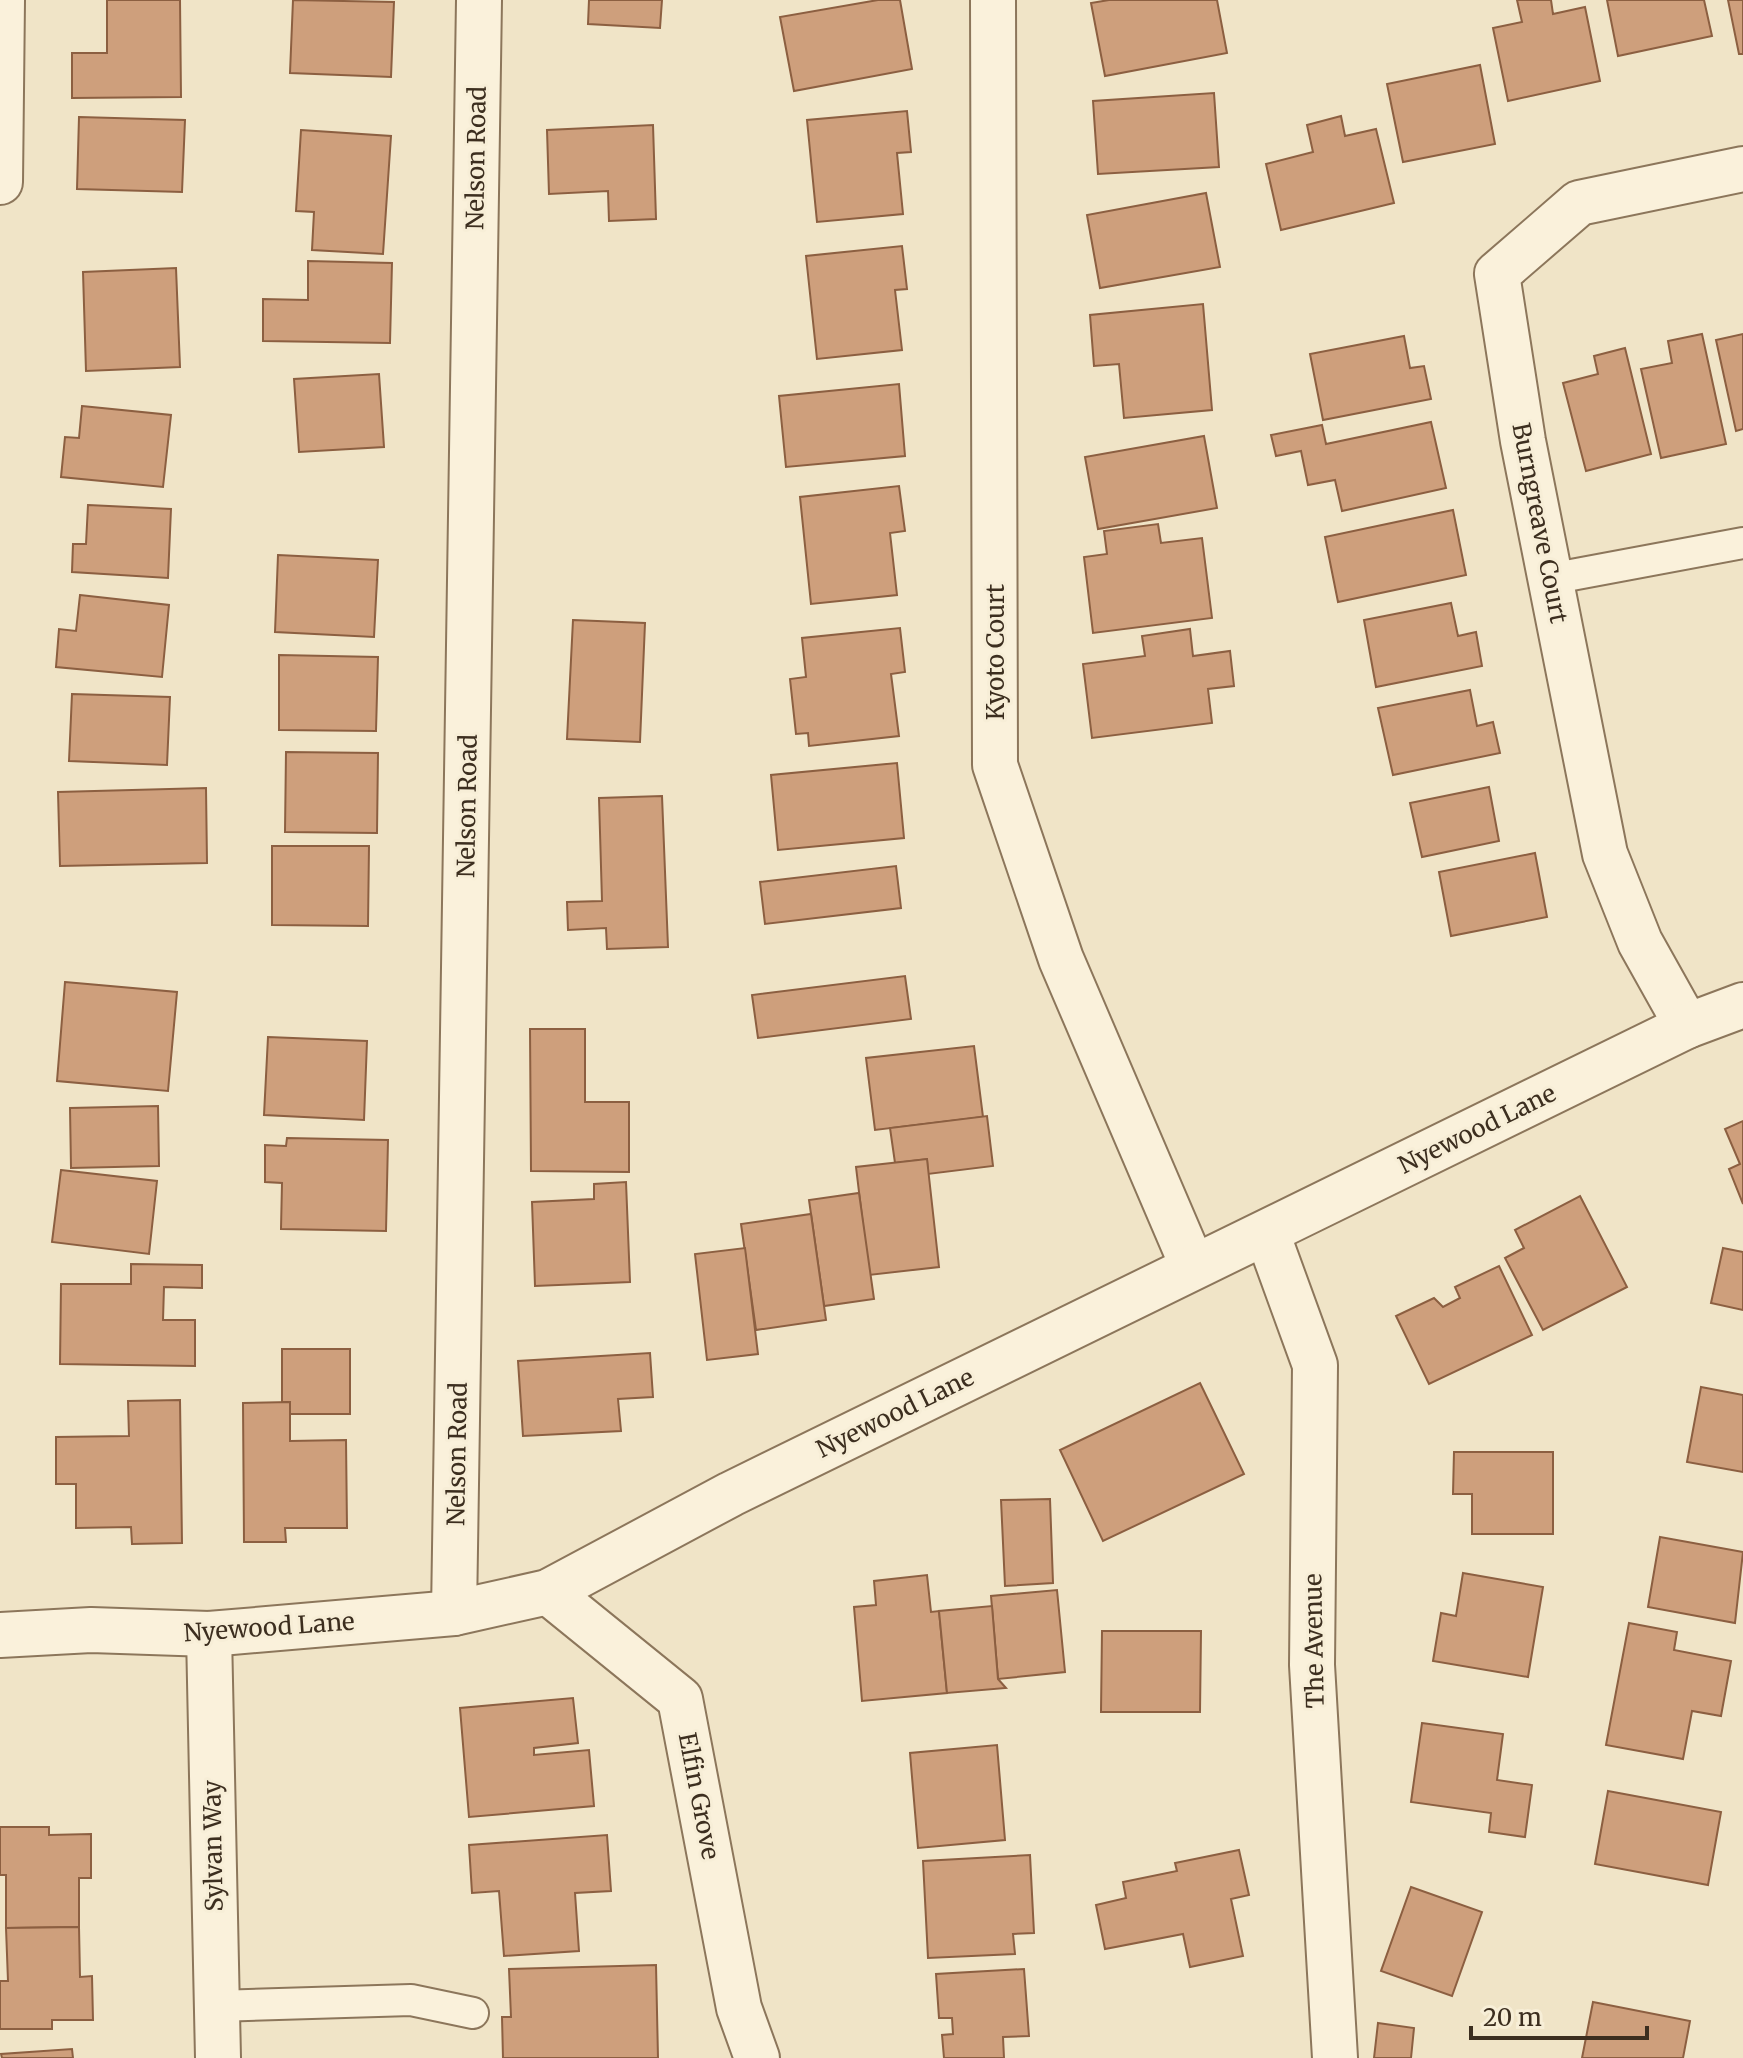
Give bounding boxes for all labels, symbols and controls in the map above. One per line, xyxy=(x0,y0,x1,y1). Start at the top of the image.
street label: Nelson Road xyxy=(459,86,493,230)
street label: Burngreave Court xyxy=(1505,420,1575,627)
street label: Kyoto Court xyxy=(980,583,1011,720)
street label: Nelson Road xyxy=(450,734,484,878)
street label: Nyewood Lane xyxy=(1393,1078,1561,1180)
street label: Nyewood Lane xyxy=(811,1362,979,1464)
street label: Nelson Road xyxy=(440,1382,474,1526)
street label: The Avenue xyxy=(1297,1573,1331,1709)
street label: Nyewood Lane xyxy=(182,1606,356,1648)
street label: Elfin Grove xyxy=(672,1730,726,1862)
street label: Sylvan Way xyxy=(196,1780,230,1912)
scale bar xyxy=(1471,1990,1647,2040)
text: 20 m xyxy=(1483,2002,1542,2033)

